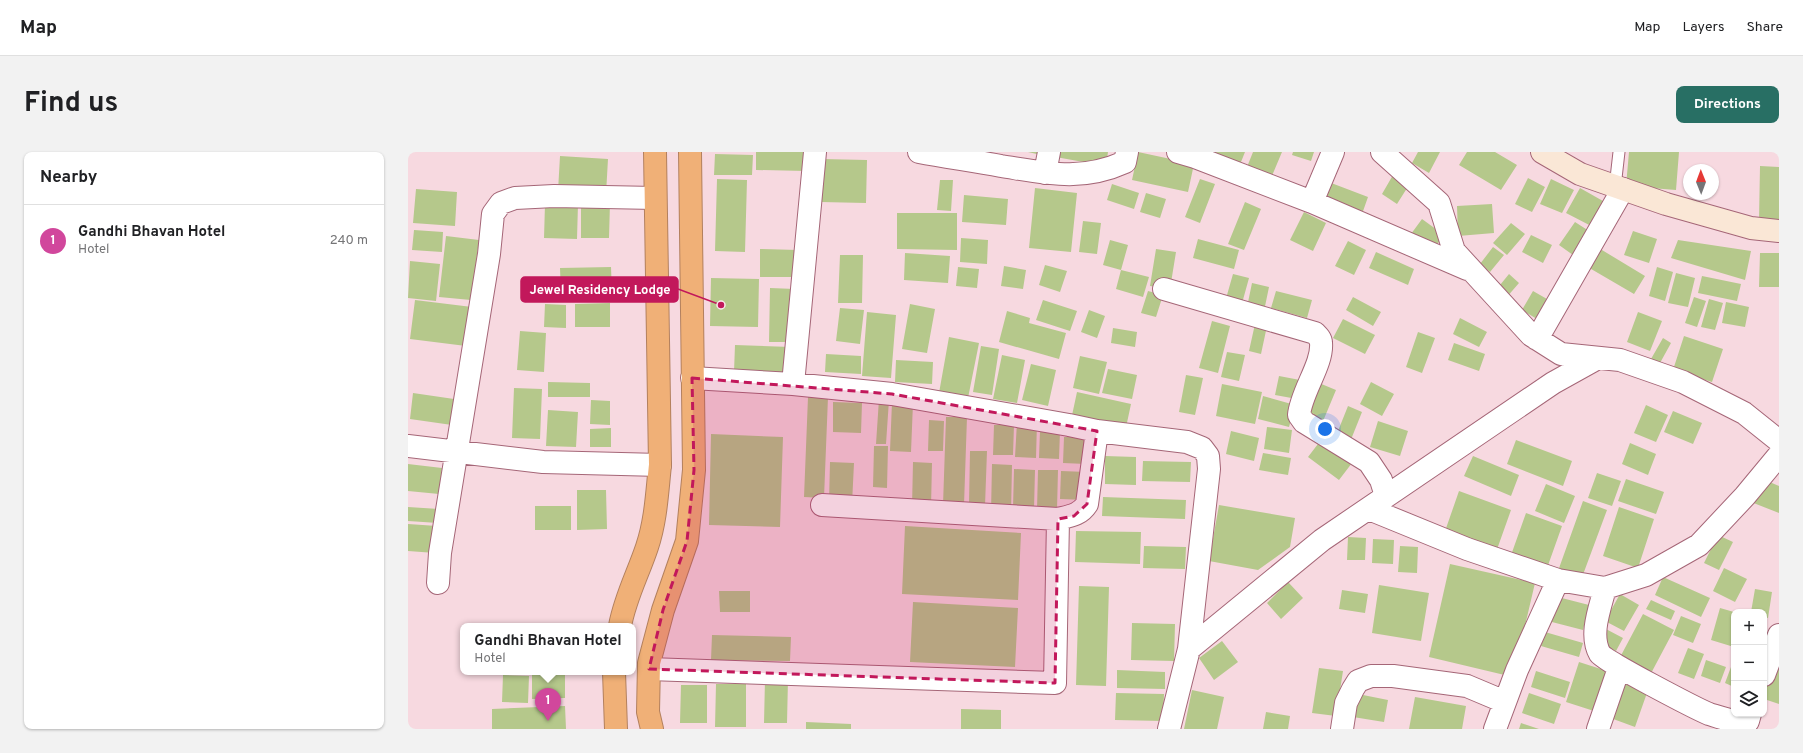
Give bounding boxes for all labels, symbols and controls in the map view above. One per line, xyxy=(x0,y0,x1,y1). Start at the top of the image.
text: Map xyxy=(20,16,57,40)
text: Map xyxy=(1634,19,1660,36)
text: Layers xyxy=(1682,19,1724,36)
text: Share xyxy=(1746,19,1783,36)
text: Find us xyxy=(24,86,118,122)
button: Directions xyxy=(1676,86,1779,123)
north arrow xyxy=(1683,164,1719,200)
text: Nearby xyxy=(40,167,97,189)
text: Gandhi Bhavan Hotel xyxy=(78,223,225,242)
text: 1 xyxy=(50,233,56,249)
text: 240 m xyxy=(330,233,368,249)
text: Hotel xyxy=(78,242,109,258)
callout: Jewel Residency Lodge xyxy=(521,277,678,302)
text: Jewel Residency Lodge xyxy=(529,283,671,299)
your location xyxy=(1315,419,1335,439)
map controls xyxy=(1731,609,1767,717)
button: + xyxy=(1731,609,1767,645)
popup xyxy=(460,623,636,675)
text: Gandhi Bhavan Hotel xyxy=(474,632,622,651)
button: − xyxy=(1731,645,1767,681)
text: Hotel xyxy=(474,651,506,667)
button: layers xyxy=(1731,681,1767,717)
pin: 1 xyxy=(535,688,561,721)

